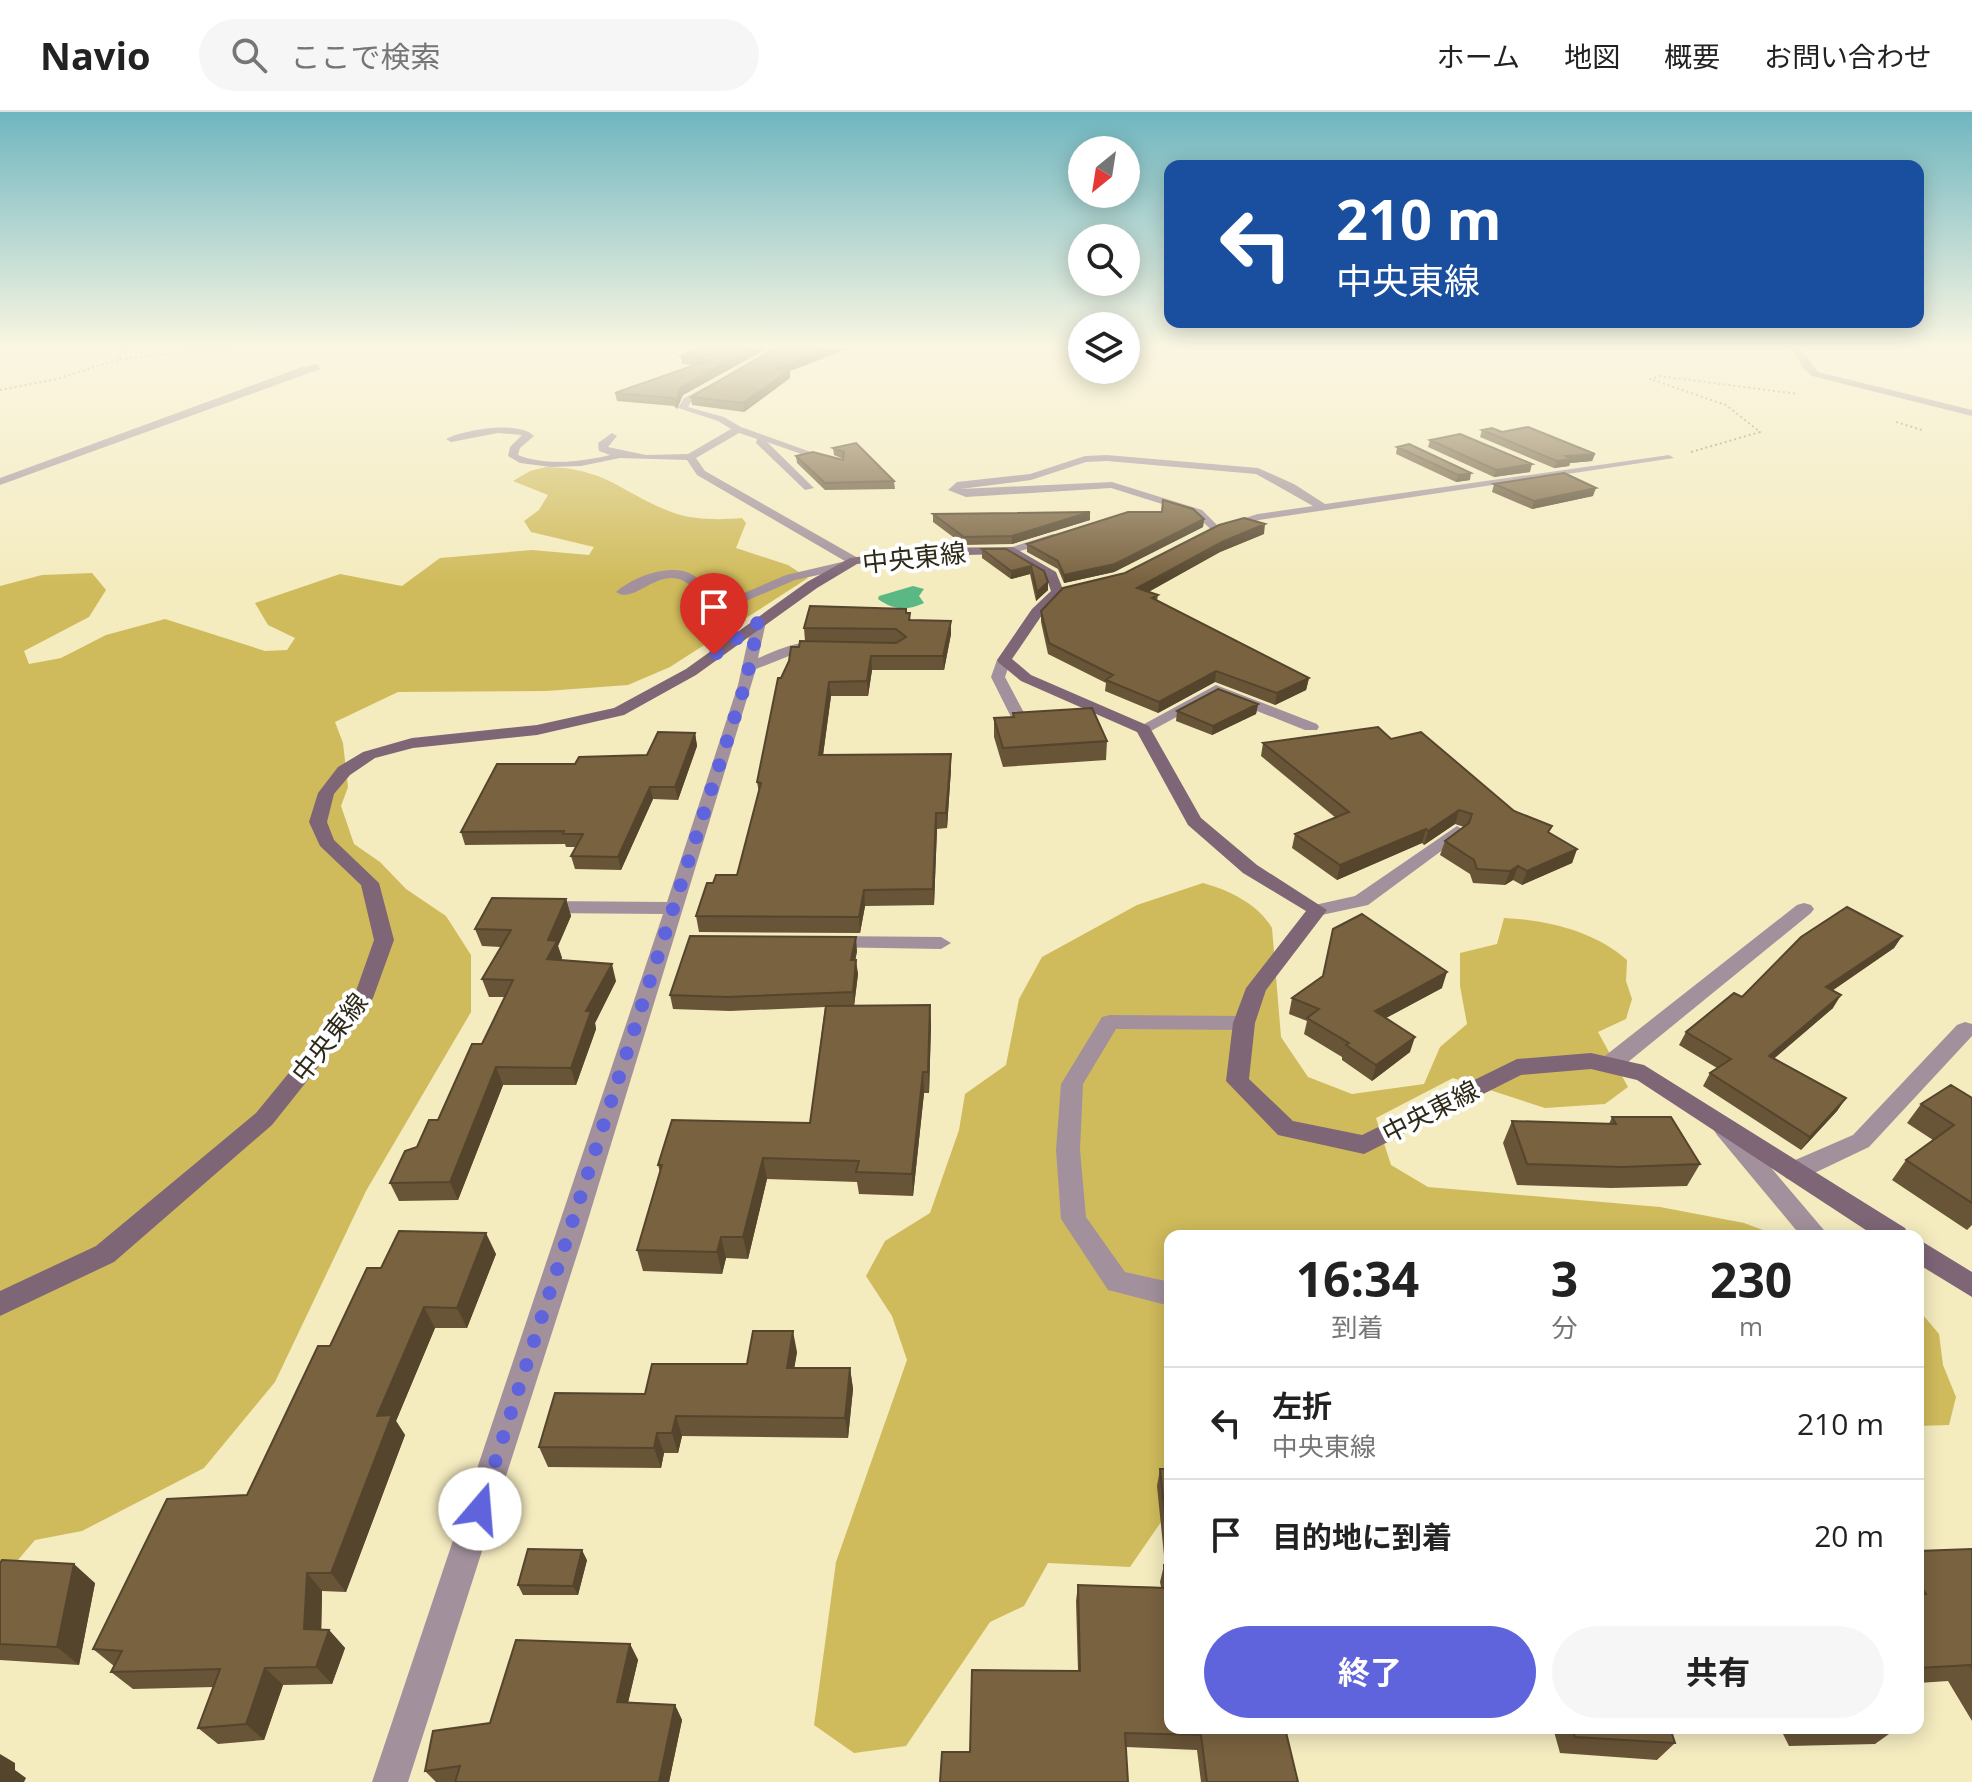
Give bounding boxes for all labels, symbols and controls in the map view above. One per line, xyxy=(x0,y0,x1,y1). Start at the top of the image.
search box xyxy=(199,19,759,91)
text: Navio xyxy=(40,29,151,81)
icon: search xyxy=(227,33,271,77)
text: ここで検索 xyxy=(291,36,441,77)
text: ホーム xyxy=(1437,37,1520,75)
text: 地図 xyxy=(1564,37,1620,75)
text: 概要 xyxy=(1664,37,1720,75)
text: お問い合わせ xyxy=(1764,37,1932,75)
north arrow xyxy=(1068,136,1140,208)
map controls xyxy=(1068,136,1140,384)
text: 210 m xyxy=(1336,180,1502,256)
icon: left xyxy=(1204,192,1308,296)
button: search xyxy=(1068,224,1140,296)
text: 中央東線 xyxy=(1336,256,1480,305)
button: layers xyxy=(1068,312,1140,384)
street label: 中央東線 xyxy=(860,534,968,580)
pin xyxy=(680,573,748,655)
icon: arrive xyxy=(692,585,736,629)
street label: 中央東線 xyxy=(283,985,375,1089)
street label: 中央東線 xyxy=(1375,1071,1485,1151)
text: 16:34 xyxy=(1296,1246,1419,1311)
text: 3 xyxy=(1551,1246,1578,1311)
text: 230 xyxy=(1710,1247,1792,1312)
text: m xyxy=(1739,1308,1763,1344)
text: 到着 xyxy=(1331,1309,1383,1345)
text: 分 xyxy=(1552,1309,1578,1345)
text: 左折 xyxy=(1272,1385,1332,1426)
icon: left xyxy=(1204,1401,1248,1445)
text: 210 m xyxy=(1797,1403,1884,1444)
text: 中央東線 xyxy=(1272,1428,1376,1464)
position arrow xyxy=(438,1467,522,1551)
icon: arrive xyxy=(1204,1513,1248,1557)
text: 20 m xyxy=(1814,1515,1884,1556)
text: 目的地に到着 xyxy=(1272,1516,1452,1557)
button: 終了 xyxy=(1204,1626,1536,1718)
button: 共有 xyxy=(1552,1626,1884,1718)

